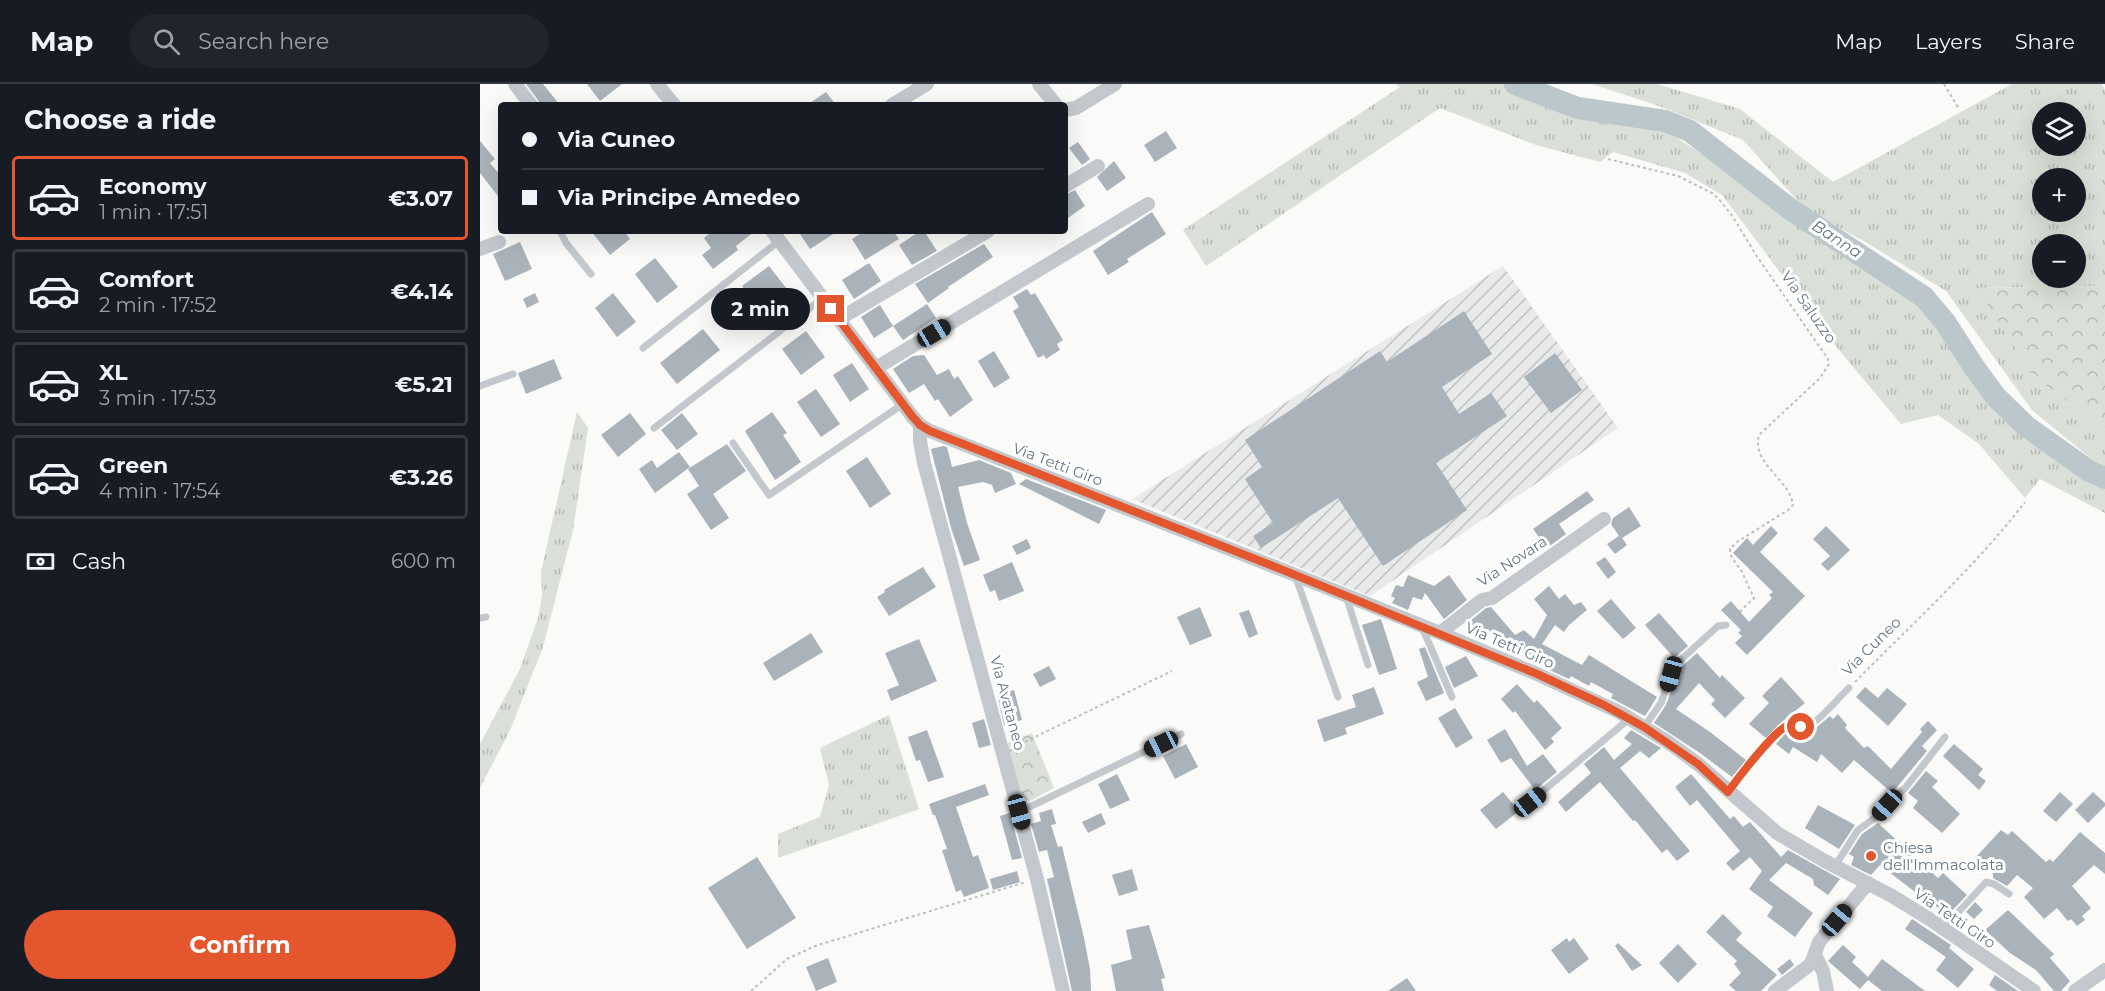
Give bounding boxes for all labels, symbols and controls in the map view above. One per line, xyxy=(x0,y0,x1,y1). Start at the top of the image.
search box xyxy=(129,14,549,68)
text: Map xyxy=(30,24,93,58)
icon: search xyxy=(150,25,183,58)
text: Search here xyxy=(198,28,329,55)
text: Map xyxy=(1835,29,1882,54)
text: Layers xyxy=(1915,29,1982,54)
text: Share xyxy=(2015,29,2075,54)
map controls xyxy=(2032,102,2086,288)
button: layers xyxy=(2032,102,2086,156)
text: Choose a ride xyxy=(24,103,216,136)
text: Via Cuneo xyxy=(558,126,675,153)
button: + xyxy=(2032,168,2086,222)
icon: car xyxy=(27,171,81,225)
text: Economy xyxy=(99,173,207,200)
text: Via Principe Amedeo xyxy=(558,184,800,211)
text: €3.07 xyxy=(388,185,453,212)
text: 1 min · 17:51 xyxy=(99,200,208,224)
water label: Banna xyxy=(1809,216,1866,262)
button: − xyxy=(2032,234,2086,288)
icon: car xyxy=(27,264,81,318)
text: Comfort xyxy=(99,266,194,293)
street label: Via Saluzzo xyxy=(1777,267,1841,347)
text: €4.14 xyxy=(391,278,453,305)
callout: 2 min xyxy=(711,288,810,330)
text: 2 min · 17:52 xyxy=(99,293,217,317)
route end xyxy=(817,295,844,322)
text: 2 min xyxy=(731,297,790,321)
car xyxy=(914,316,954,350)
icon: car xyxy=(27,357,81,411)
text: XL xyxy=(99,359,128,386)
text: €5.21 xyxy=(395,371,453,398)
text: 3 min · 17:53 xyxy=(99,386,217,410)
street label: Via Tetti Giro xyxy=(1010,438,1106,490)
icon: car xyxy=(27,450,81,504)
text: Green xyxy=(99,452,168,479)
text: €3.26 xyxy=(389,464,453,491)
text: 4 min · 17:54 xyxy=(99,479,220,503)
street label: Via Novara xyxy=(1474,531,1550,591)
icon: cash xyxy=(24,545,57,578)
text: Cash xyxy=(72,548,126,575)
text: 600 m xyxy=(391,549,456,573)
street label: Via Cuneo xyxy=(1837,612,1905,680)
street label: Via Tetti Giro xyxy=(1463,618,1557,672)
street label: Via Avataneo xyxy=(986,654,1030,752)
car xyxy=(1658,654,1684,694)
route start xyxy=(1787,713,1814,740)
car xyxy=(1141,728,1181,760)
car xyxy=(1510,784,1550,820)
car xyxy=(1868,786,1906,824)
car xyxy=(1006,792,1032,832)
place label: Chiesa dell'Immacolata xyxy=(1883,838,2004,874)
marker: Chiesa dell'Immacolata xyxy=(1864,849,1878,863)
street label: Via Tetti Giro xyxy=(1910,884,2000,952)
car xyxy=(1819,900,1855,940)
button: Confirm xyxy=(24,910,456,979)

